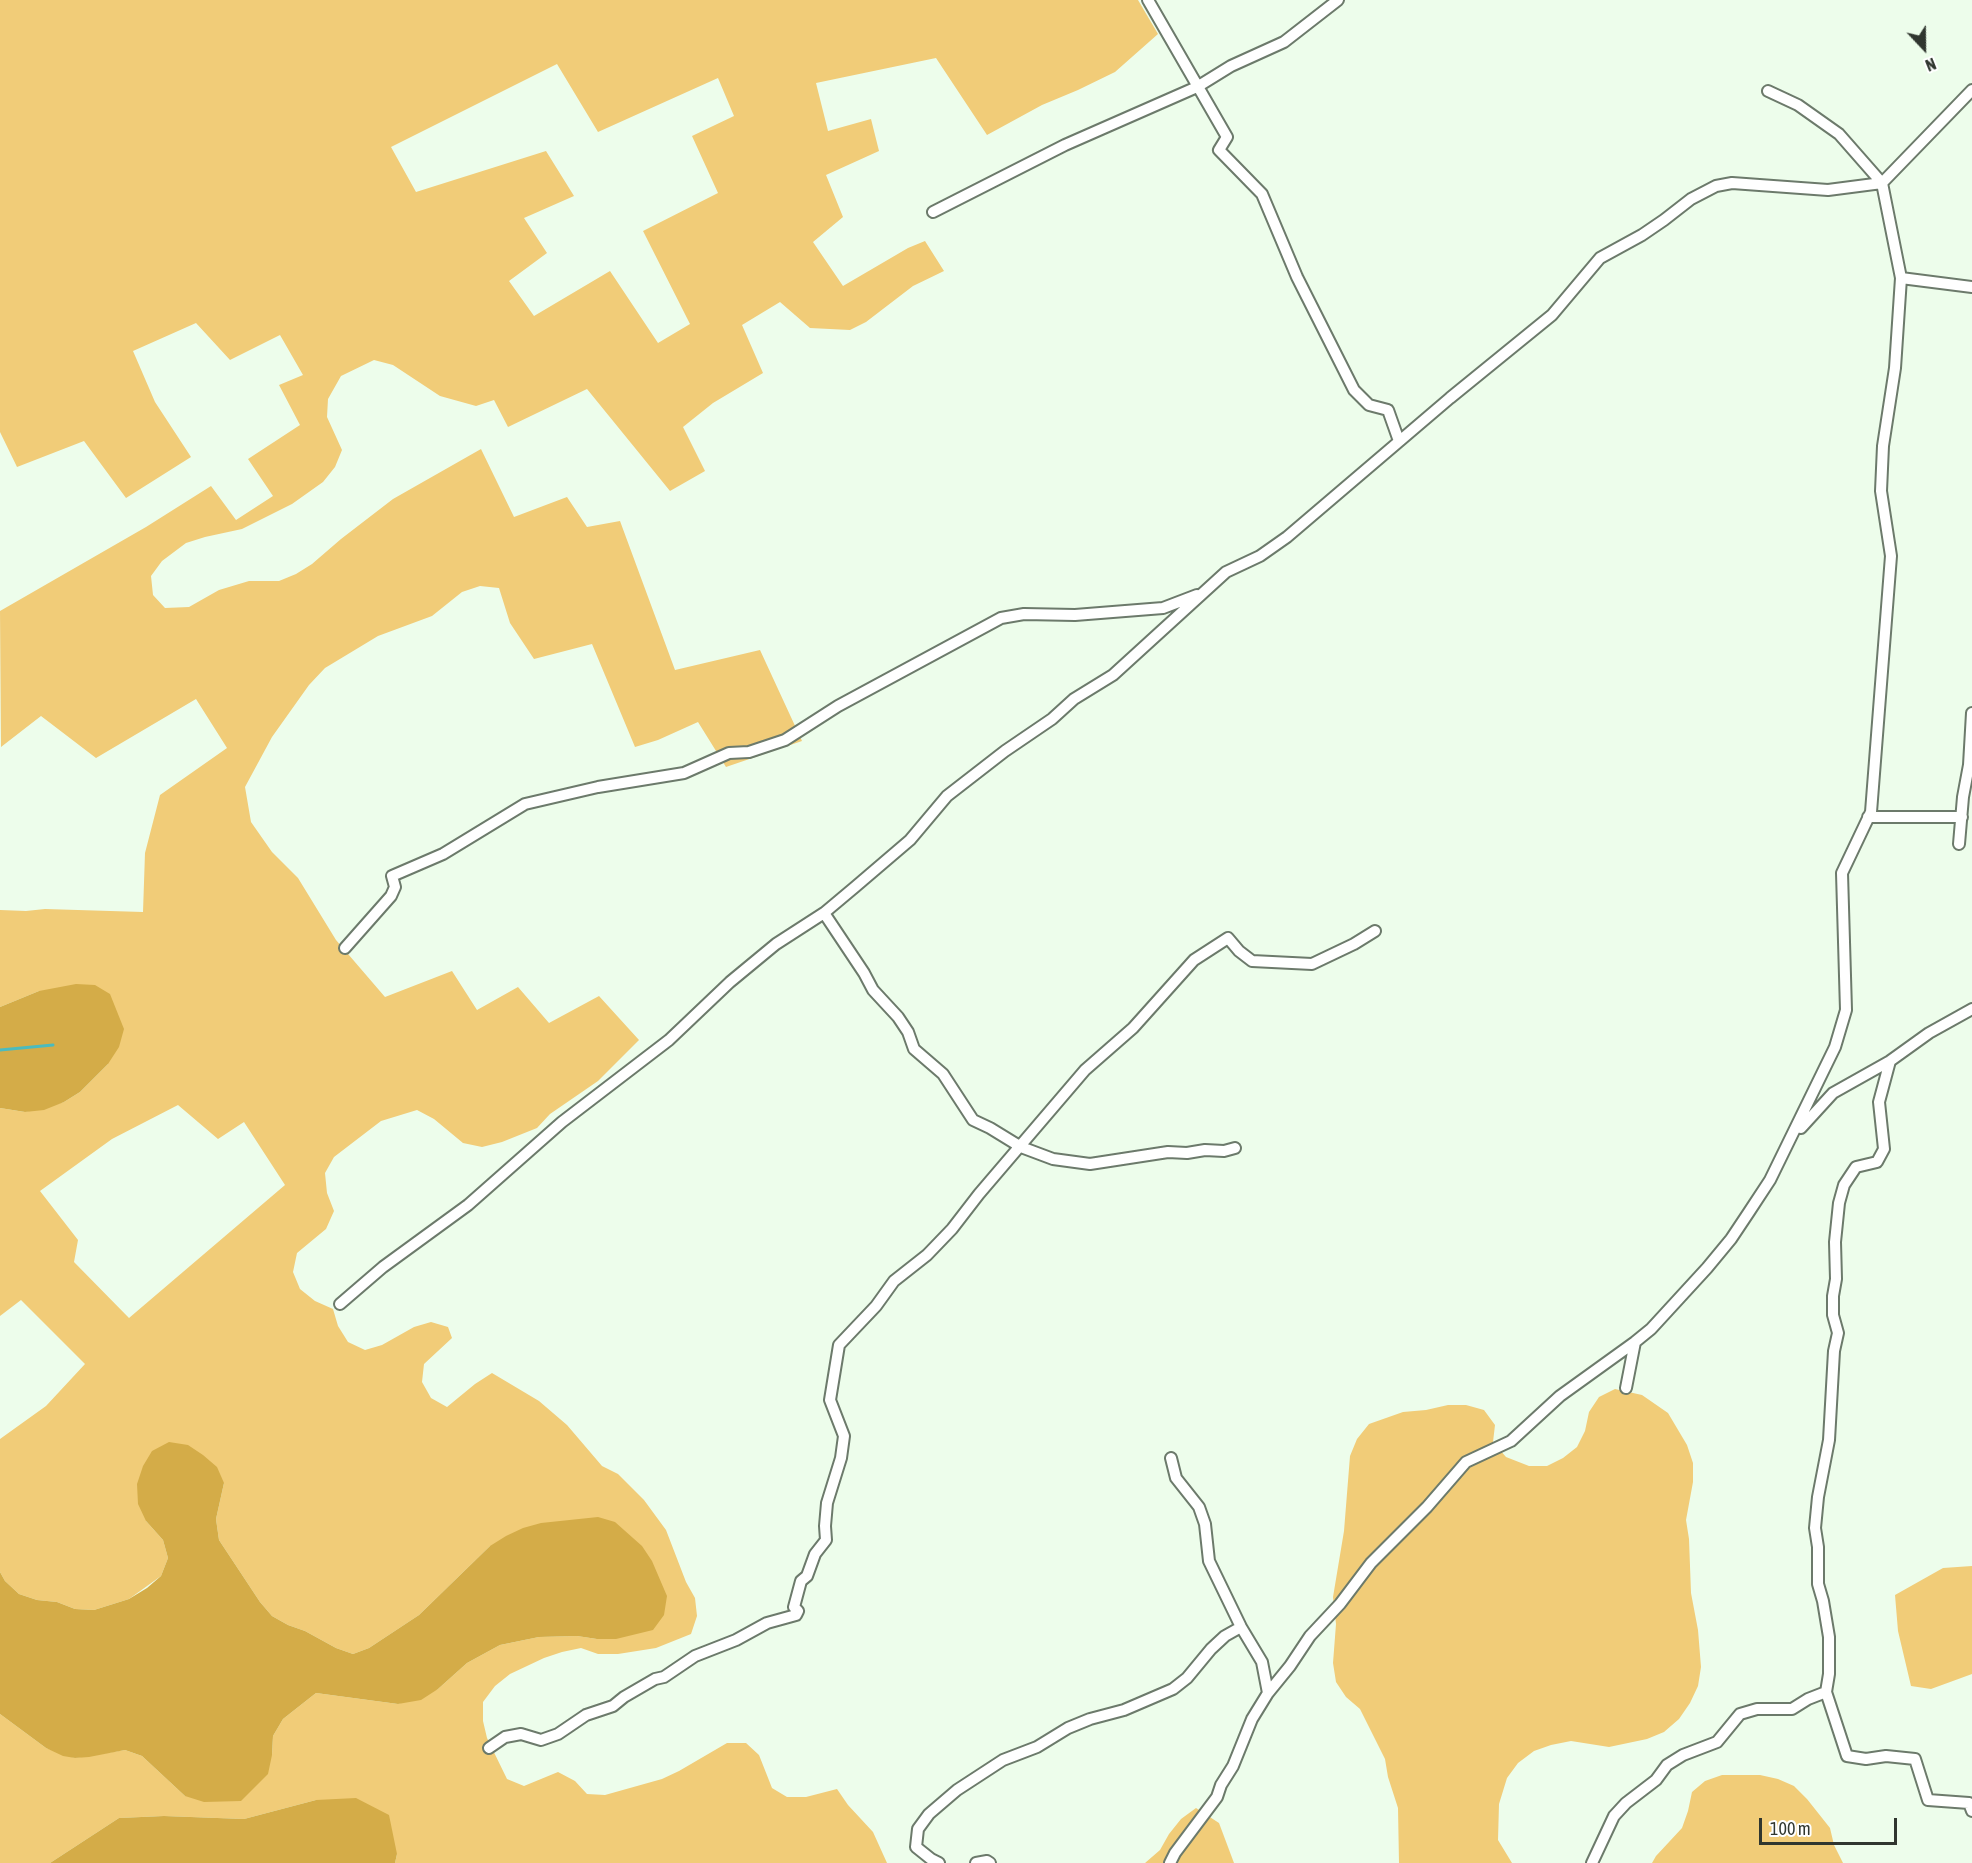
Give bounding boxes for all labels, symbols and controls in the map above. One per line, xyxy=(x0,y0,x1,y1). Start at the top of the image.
north arrow xyxy=(1894,18,1954,78)
text: N xyxy=(1923,55,1939,75)
scale bar xyxy=(1762,1806,1900,1844)
text: 100 m xyxy=(1770,1818,1811,1839)

